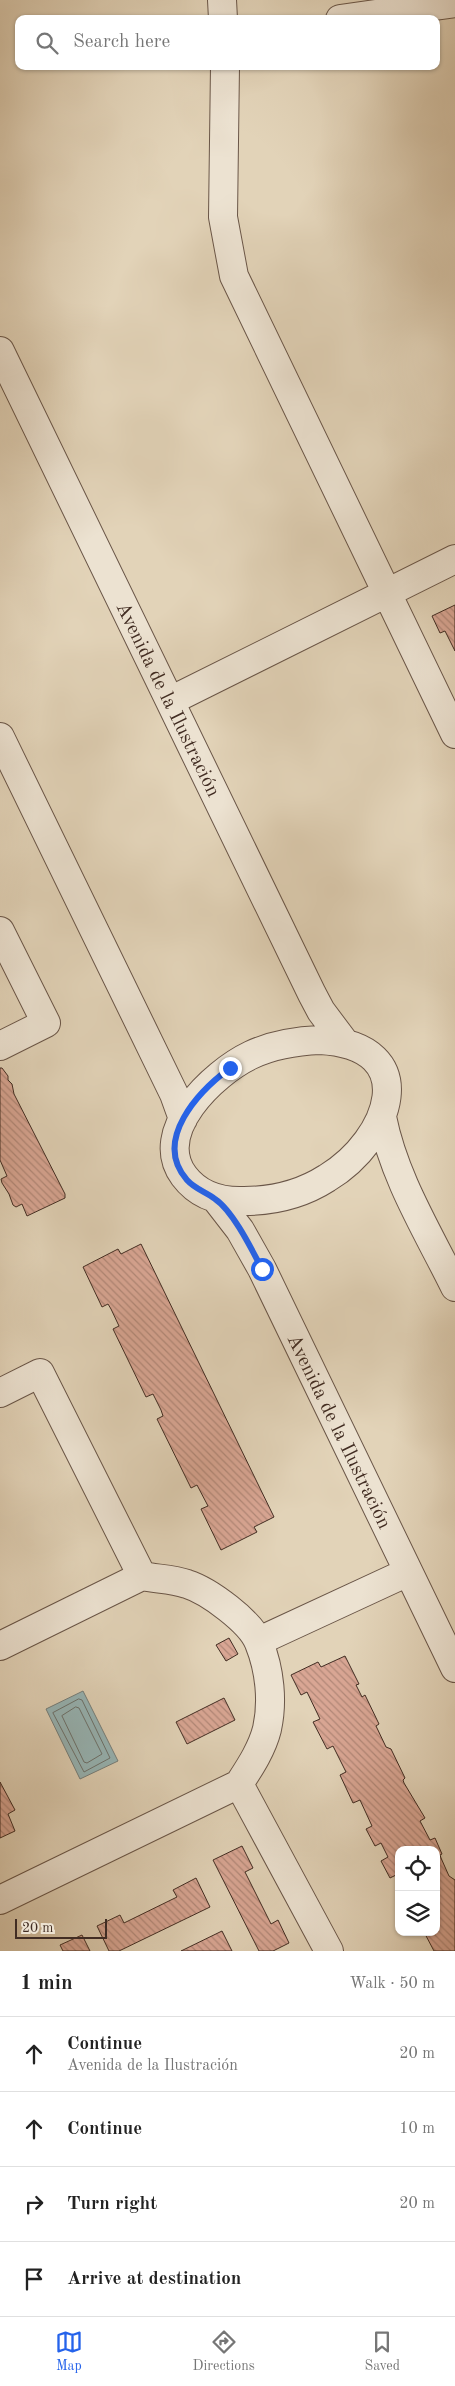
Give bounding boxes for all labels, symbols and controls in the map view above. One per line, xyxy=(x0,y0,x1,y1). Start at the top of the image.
search box xyxy=(15,15,440,70)
icon: search xyxy=(33,29,61,57)
text: Search here xyxy=(73,33,170,52)
street label: Avenida de la Ilustración xyxy=(111,599,223,800)
route end xyxy=(219,1057,242,1080)
route start xyxy=(251,1258,274,1281)
street label: Avenida de la Ilustración xyxy=(282,1331,394,1532)
map controls xyxy=(395,1846,440,1936)
button: locate xyxy=(395,1846,440,1891)
button: layers xyxy=(395,1891,440,1936)
scale bar xyxy=(15,1916,108,1939)
text: 20 m xyxy=(22,1921,53,1935)
text: 1 min xyxy=(20,1973,73,1994)
text: Walk · 50 m xyxy=(349,1976,435,1992)
text: Continue xyxy=(67,2035,142,2054)
icon: ahead xyxy=(20,2040,48,2068)
text: 20 m xyxy=(399,2046,435,2062)
text: Avenida de la Ilustración xyxy=(67,2058,238,2074)
icon: ahead xyxy=(20,2115,48,2143)
text: Continue xyxy=(67,2120,142,2139)
text: 10 m xyxy=(399,2121,435,2137)
icon: right xyxy=(20,2190,48,2218)
text: Turn right xyxy=(67,2195,157,2214)
text: 20 m xyxy=(399,2196,435,2212)
icon: arrive xyxy=(20,2265,48,2293)
text: Arrive at destination xyxy=(67,2270,241,2289)
tab: Map xyxy=(55,2328,83,2375)
tab: Directions xyxy=(193,2328,255,2375)
tab: Saved xyxy=(364,2328,400,2375)

